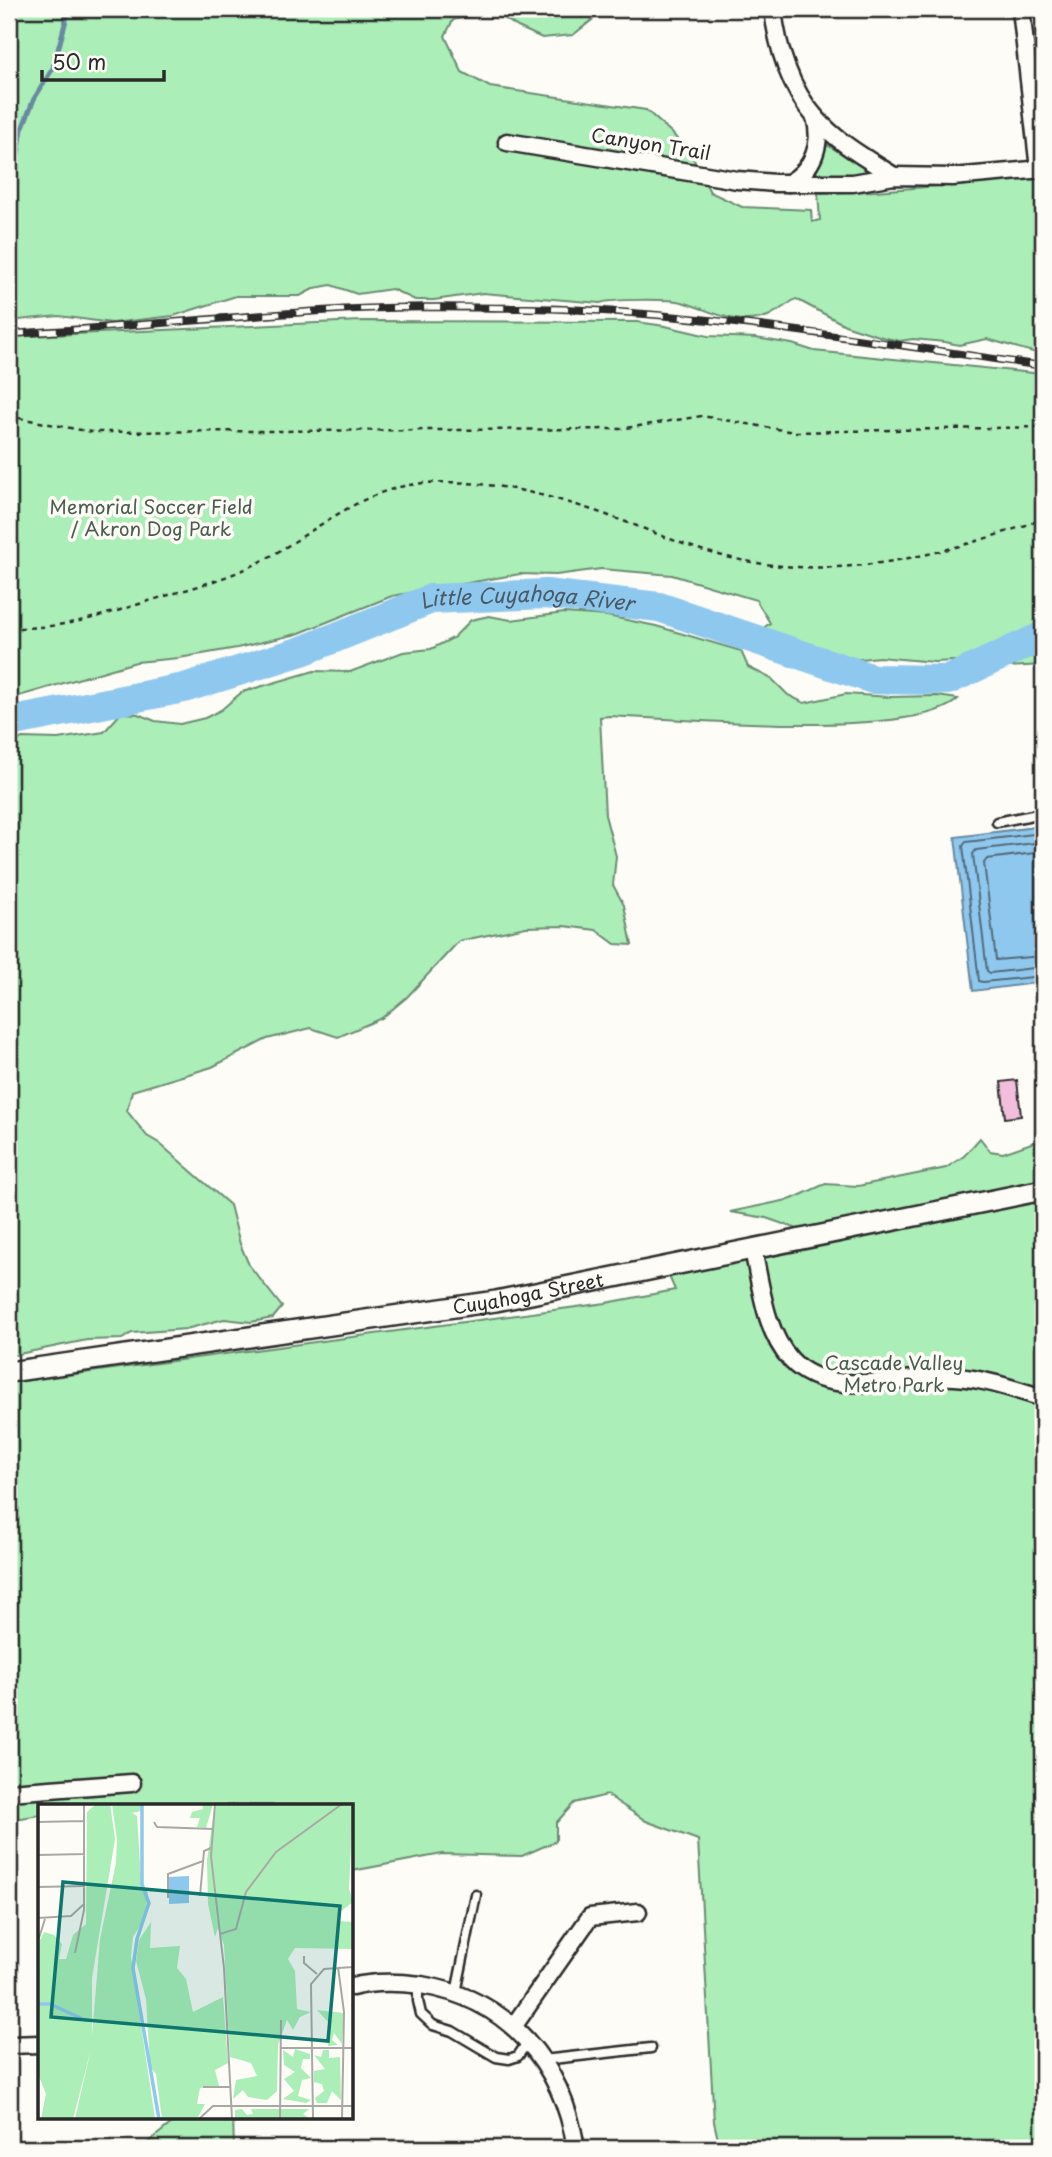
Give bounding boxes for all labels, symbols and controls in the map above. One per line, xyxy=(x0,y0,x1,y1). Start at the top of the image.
scale bar xyxy=(42,38,164,82)
text: 50 m xyxy=(52,45,106,77)
street label: Canyon Trail xyxy=(589,120,713,166)
park label: Memorial Soccer Field / Akron Dog Park xyxy=(49,492,253,542)
water label: Little Cuyahoga River xyxy=(414,576,638,618)
street label: Cuyahoga Street xyxy=(451,1264,606,1320)
park label: Cascade Valley Metro Park xyxy=(824,1348,964,1398)
inset map xyxy=(38,1804,354,2118)

